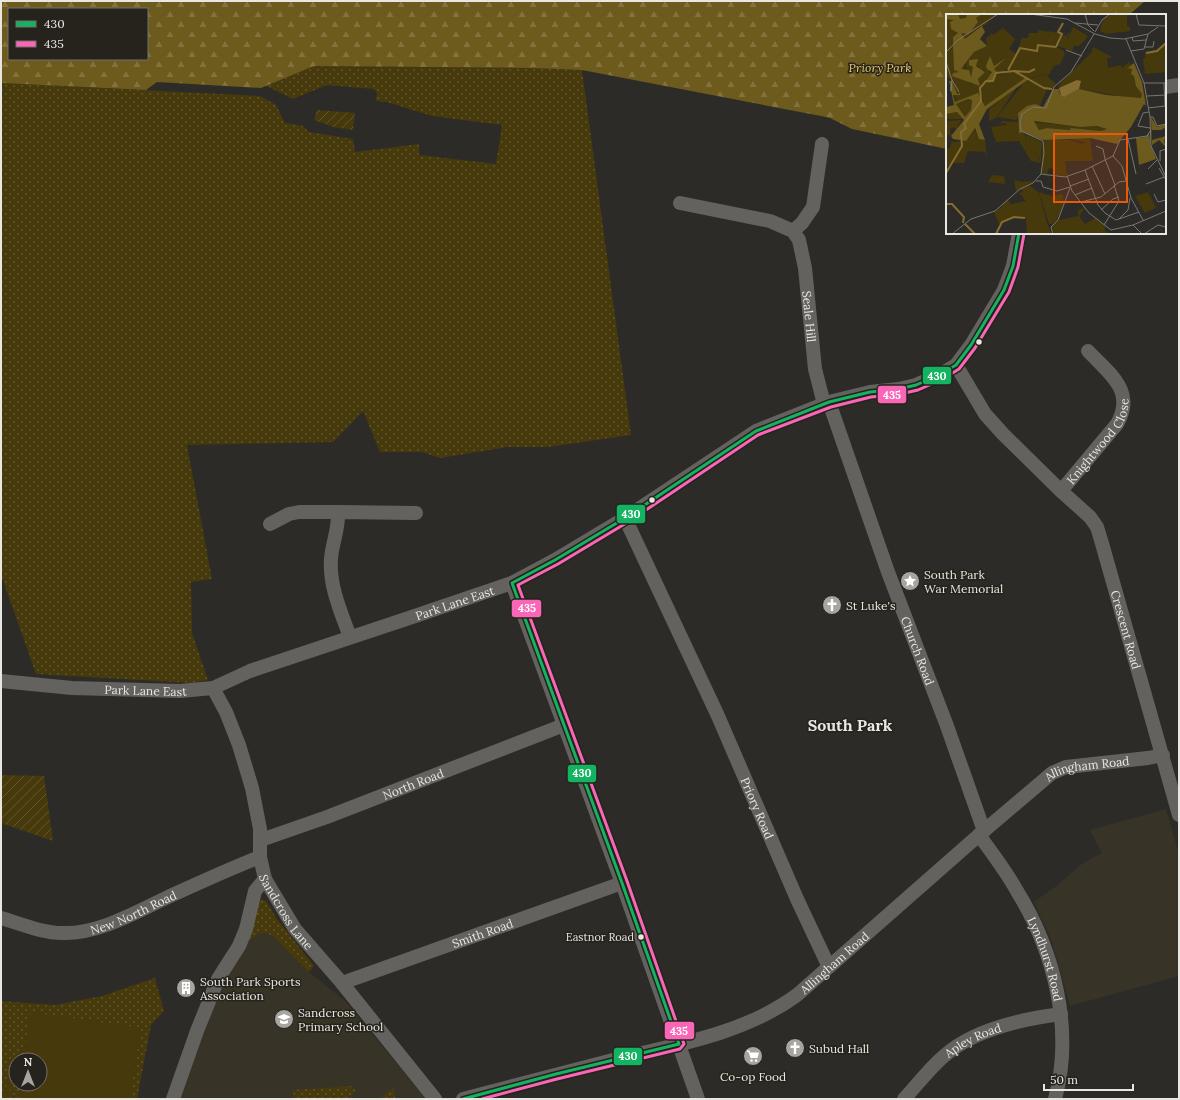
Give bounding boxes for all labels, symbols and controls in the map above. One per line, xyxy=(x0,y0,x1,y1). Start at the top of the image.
legend xyxy=(8,8,148,60)
inset map xyxy=(946,14,1166,234)
text: 430 xyxy=(44,16,65,31)
text: 435 xyxy=(44,36,64,51)
park label: Priory Park xyxy=(849,60,911,75)
street label: Seale Hill xyxy=(800,290,820,343)
unlabelled marker xyxy=(974,337,984,347)
line badge: 430 xyxy=(922,366,952,385)
text: 430 xyxy=(927,369,947,383)
line badge: 435 xyxy=(877,385,907,404)
text: 435 xyxy=(883,388,901,402)
street label: Knightwood Close xyxy=(1063,398,1131,487)
unlabelled marker xyxy=(647,495,657,505)
line badge: 430 xyxy=(616,504,646,524)
text: 430 xyxy=(621,507,641,521)
place label: South Park War Memorial xyxy=(924,567,1003,596)
place icon: South Park War Memorial xyxy=(899,570,921,592)
street label: Park Lane East xyxy=(413,582,496,623)
street label: Crescent Road xyxy=(1108,588,1145,671)
church icon: St Luke's xyxy=(821,594,843,616)
place label: St Luke's xyxy=(846,598,896,613)
line badge: 435 xyxy=(511,599,542,618)
text: 435 xyxy=(518,601,536,615)
street label: Church Road xyxy=(898,614,938,687)
street label: Park Lane East xyxy=(104,681,188,699)
district label: South Park xyxy=(808,715,893,735)
street label: Allingham Road xyxy=(1040,753,1130,785)
line badge: 430 xyxy=(567,764,597,783)
street label: North Road xyxy=(380,765,446,802)
text: 430 xyxy=(572,766,592,780)
street label: Priory Road xyxy=(738,775,778,841)
street label: Sandcross Lane xyxy=(257,873,317,953)
street label: New North Road xyxy=(88,887,179,937)
street label: Lyndhurst Road xyxy=(1025,914,1066,1002)
street label: Smith Road xyxy=(450,915,515,951)
street label: Allingham Road xyxy=(796,928,872,997)
place label: Eastnor Road xyxy=(566,930,634,944)
marker: Eastnor Road xyxy=(636,932,646,942)
place label: South Park Sports Association xyxy=(199,974,301,1003)
building icon: South Park Sports Association xyxy=(175,977,197,999)
place label: Sandcross Primary School xyxy=(298,1005,383,1034)
school or university icon: Sandcross Primary School xyxy=(273,1008,295,1030)
street label: Apley Road xyxy=(940,1019,1003,1061)
line badge: 435 xyxy=(664,1021,695,1040)
text: 435 xyxy=(670,1024,688,1038)
church icon: Subud Hall xyxy=(784,1037,806,1059)
place label: Subud Hall xyxy=(809,1041,869,1056)
supermarket icon: Co-op Food xyxy=(742,1045,764,1067)
line badge: 430 xyxy=(613,1047,643,1066)
text: 430 xyxy=(618,1049,638,1063)
north arrow xyxy=(8,1052,48,1092)
text: N xyxy=(24,1055,33,1069)
scale bar xyxy=(1044,1066,1133,1092)
place label: Co-op Food xyxy=(720,1069,786,1084)
text: 50 m xyxy=(1050,1072,1078,1087)

